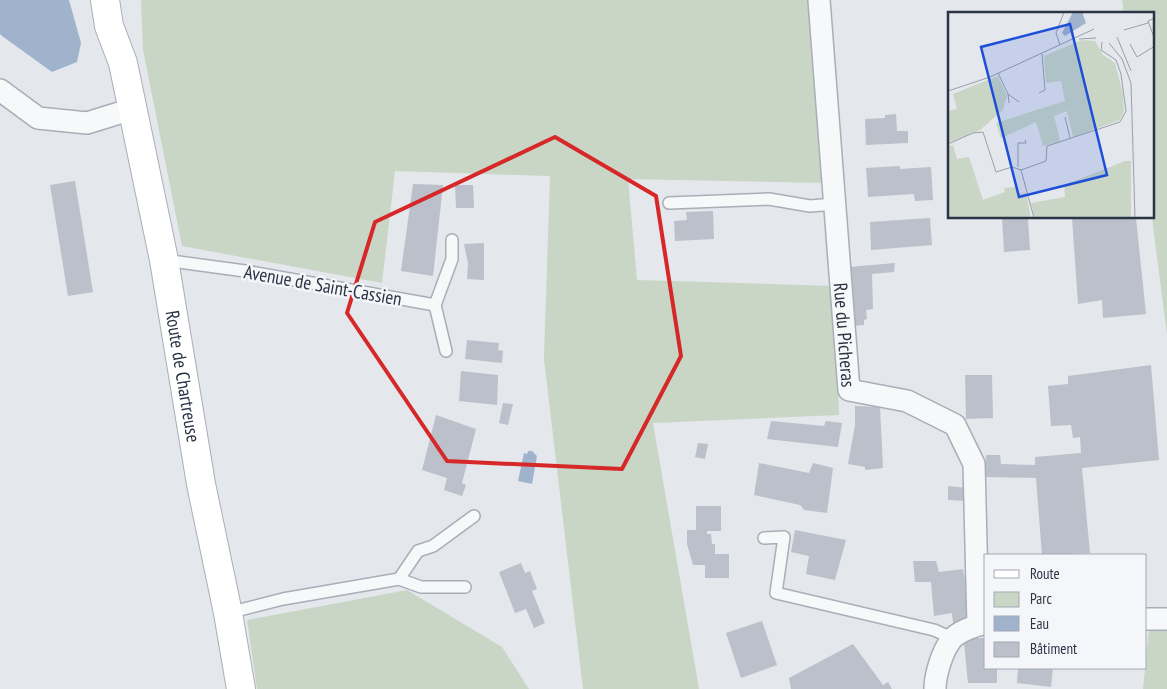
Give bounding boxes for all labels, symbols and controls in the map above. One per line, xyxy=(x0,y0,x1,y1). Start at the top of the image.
inset map xyxy=(948,12,1154,219)
street label: Avenue de Saint-Cassien xyxy=(242,259,404,311)
street label: Rue du Picheras xyxy=(829,282,861,388)
street label: Route de Chartreuse xyxy=(161,309,206,444)
legend xyxy=(984,554,1147,669)
text: Route xyxy=(1030,564,1060,583)
text: Parc xyxy=(1030,589,1052,608)
text: Eau xyxy=(1030,614,1049,633)
text: Bâtiment xyxy=(1030,639,1077,658)

